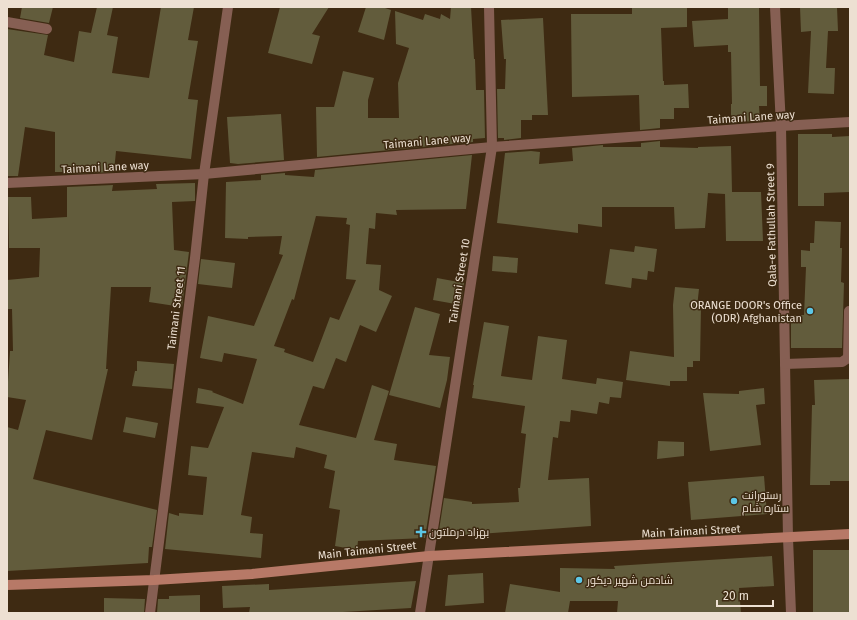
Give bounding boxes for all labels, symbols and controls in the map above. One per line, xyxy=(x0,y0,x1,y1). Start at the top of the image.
street label: Taimani Lane way xyxy=(707,108,796,127)
street label: Taimani Lane way xyxy=(383,131,472,152)
street label: Taimani Lane way xyxy=(61,159,150,176)
street label: Qala-e Fathullah Street 9 xyxy=(764,163,779,287)
street label: Taimani Street 10 xyxy=(446,238,473,324)
street label: Taimani Street 11 xyxy=(165,265,188,351)
place label: ORANGE DOOR's Office (ODR) Afghanistan xyxy=(690,299,802,325)
marker: ORANGE DOOR's Office (ODR) Afghanistan xyxy=(805,306,815,316)
place label: رستورانت ستاره شام xyxy=(742,489,789,516)
marker: رستورانت ستاره شام xyxy=(729,496,739,506)
street label: Main Taimani Street xyxy=(641,522,741,541)
place label: بهزاد درملتون xyxy=(429,526,489,539)
marker: بهزاد درملتون xyxy=(416,527,426,537)
street label: Main Taimani Street xyxy=(317,539,417,562)
place label: شادمن شهیر دیکور xyxy=(586,574,673,587)
marker: شادمن شهیر دیکور xyxy=(574,575,584,585)
scale bar xyxy=(717,582,773,608)
text: 20 m xyxy=(723,589,749,603)

